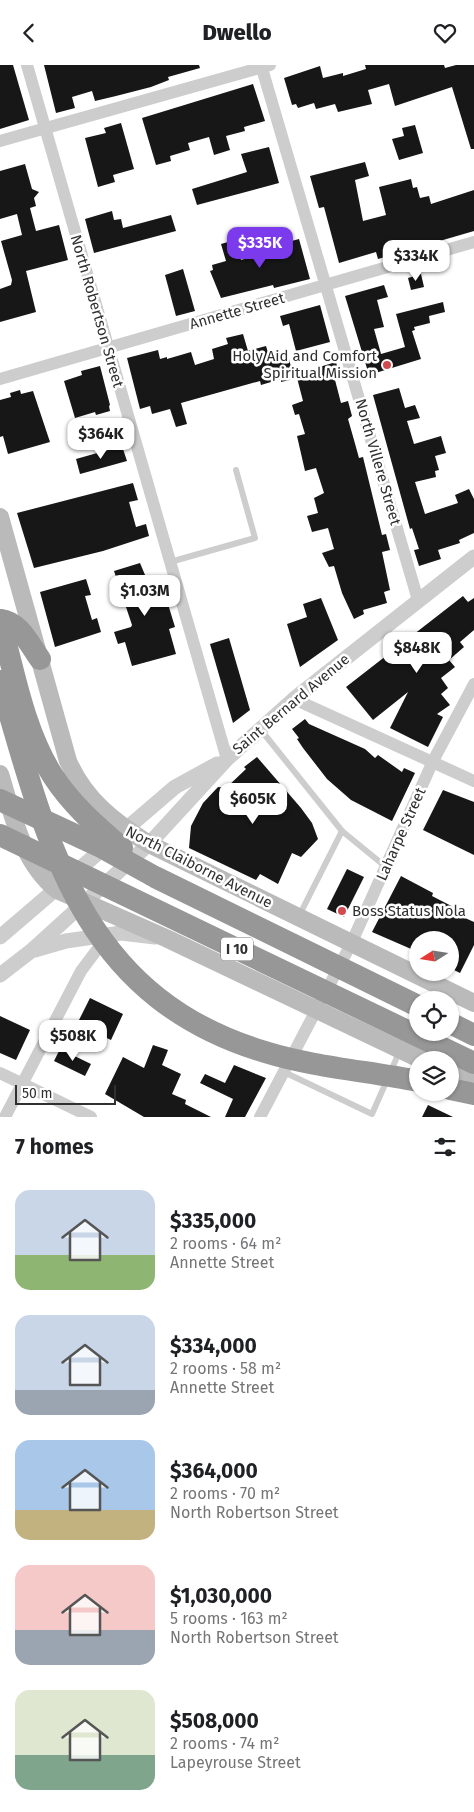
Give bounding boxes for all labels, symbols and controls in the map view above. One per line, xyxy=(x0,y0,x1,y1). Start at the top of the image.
icon: back xyxy=(15,19,43,47)
text: Dwello xyxy=(202,19,272,46)
icon: heart xyxy=(431,19,459,47)
pin: $335K xyxy=(225,227,295,269)
street label: North Robertson Street xyxy=(67,233,128,390)
text: $335K xyxy=(238,233,282,252)
pin: $334K xyxy=(381,239,451,282)
text: $334K xyxy=(394,246,438,265)
street label: Annette Street xyxy=(188,289,287,333)
place label: Holy Aid and Comfort Spiritual Mission xyxy=(232,347,378,382)
marker: Holy Aid and Comfort Spiritual Mission xyxy=(381,359,393,371)
street label: North Villere Street xyxy=(351,397,405,528)
pin: $364K xyxy=(66,417,136,460)
text: $364K xyxy=(78,424,124,443)
pin: $1.03M xyxy=(104,575,186,617)
text: $1.03M xyxy=(120,581,170,600)
pin: $848K xyxy=(382,631,452,674)
text: $848K xyxy=(394,638,440,657)
street label: Saint Bernard Avenue xyxy=(229,650,353,758)
pin: $605K xyxy=(218,783,288,825)
street label: Laharpe Street xyxy=(372,784,430,883)
text: $605K xyxy=(230,789,276,808)
street label: North Claiborne Avenue xyxy=(123,822,275,912)
place label: Boss Status Nola xyxy=(352,902,466,920)
marker: Boss Status Nola xyxy=(336,905,348,917)
north arrow xyxy=(409,931,459,981)
map controls xyxy=(409,931,459,1101)
road number: I 10 xyxy=(221,937,253,961)
button: locate xyxy=(409,991,459,1041)
pin: $508K xyxy=(38,1019,108,1062)
text: $508K xyxy=(50,1026,96,1045)
button: layers xyxy=(409,1051,459,1101)
scale bar xyxy=(15,1082,116,1105)
text: 50 m xyxy=(22,1085,53,1102)
icon: filters xyxy=(431,1133,459,1161)
text: 7 homes xyxy=(15,1134,94,1160)
text: $335,000 xyxy=(170,1208,256,1234)
icon: home xyxy=(55,1210,115,1270)
text: 2 rooms · 64 m² xyxy=(170,1234,281,1253)
text: Annette Street xyxy=(170,1253,274,1272)
text: $334,000 xyxy=(170,1333,257,1359)
icon: home xyxy=(55,1335,115,1395)
text: 2 rooms · 58 m² xyxy=(170,1359,281,1378)
text: Annette Street xyxy=(170,1378,274,1397)
text: $364,000 xyxy=(170,1458,258,1484)
icon: home xyxy=(55,1460,115,1520)
text: 2 rooms · 70 m² xyxy=(170,1484,280,1503)
text: North Robertson Street xyxy=(170,1503,339,1522)
text: $1,030,000 xyxy=(170,1583,272,1609)
icon: home xyxy=(55,1585,115,1645)
text: 5 rooms · 163 m² xyxy=(170,1609,288,1628)
text: North Robertson Street xyxy=(170,1628,339,1647)
text: $508,000 xyxy=(170,1708,259,1734)
icon: home xyxy=(55,1710,115,1770)
text: 2 rooms · 74 m² xyxy=(170,1734,279,1753)
text: Lapeyrouse Street xyxy=(170,1753,301,1772)

